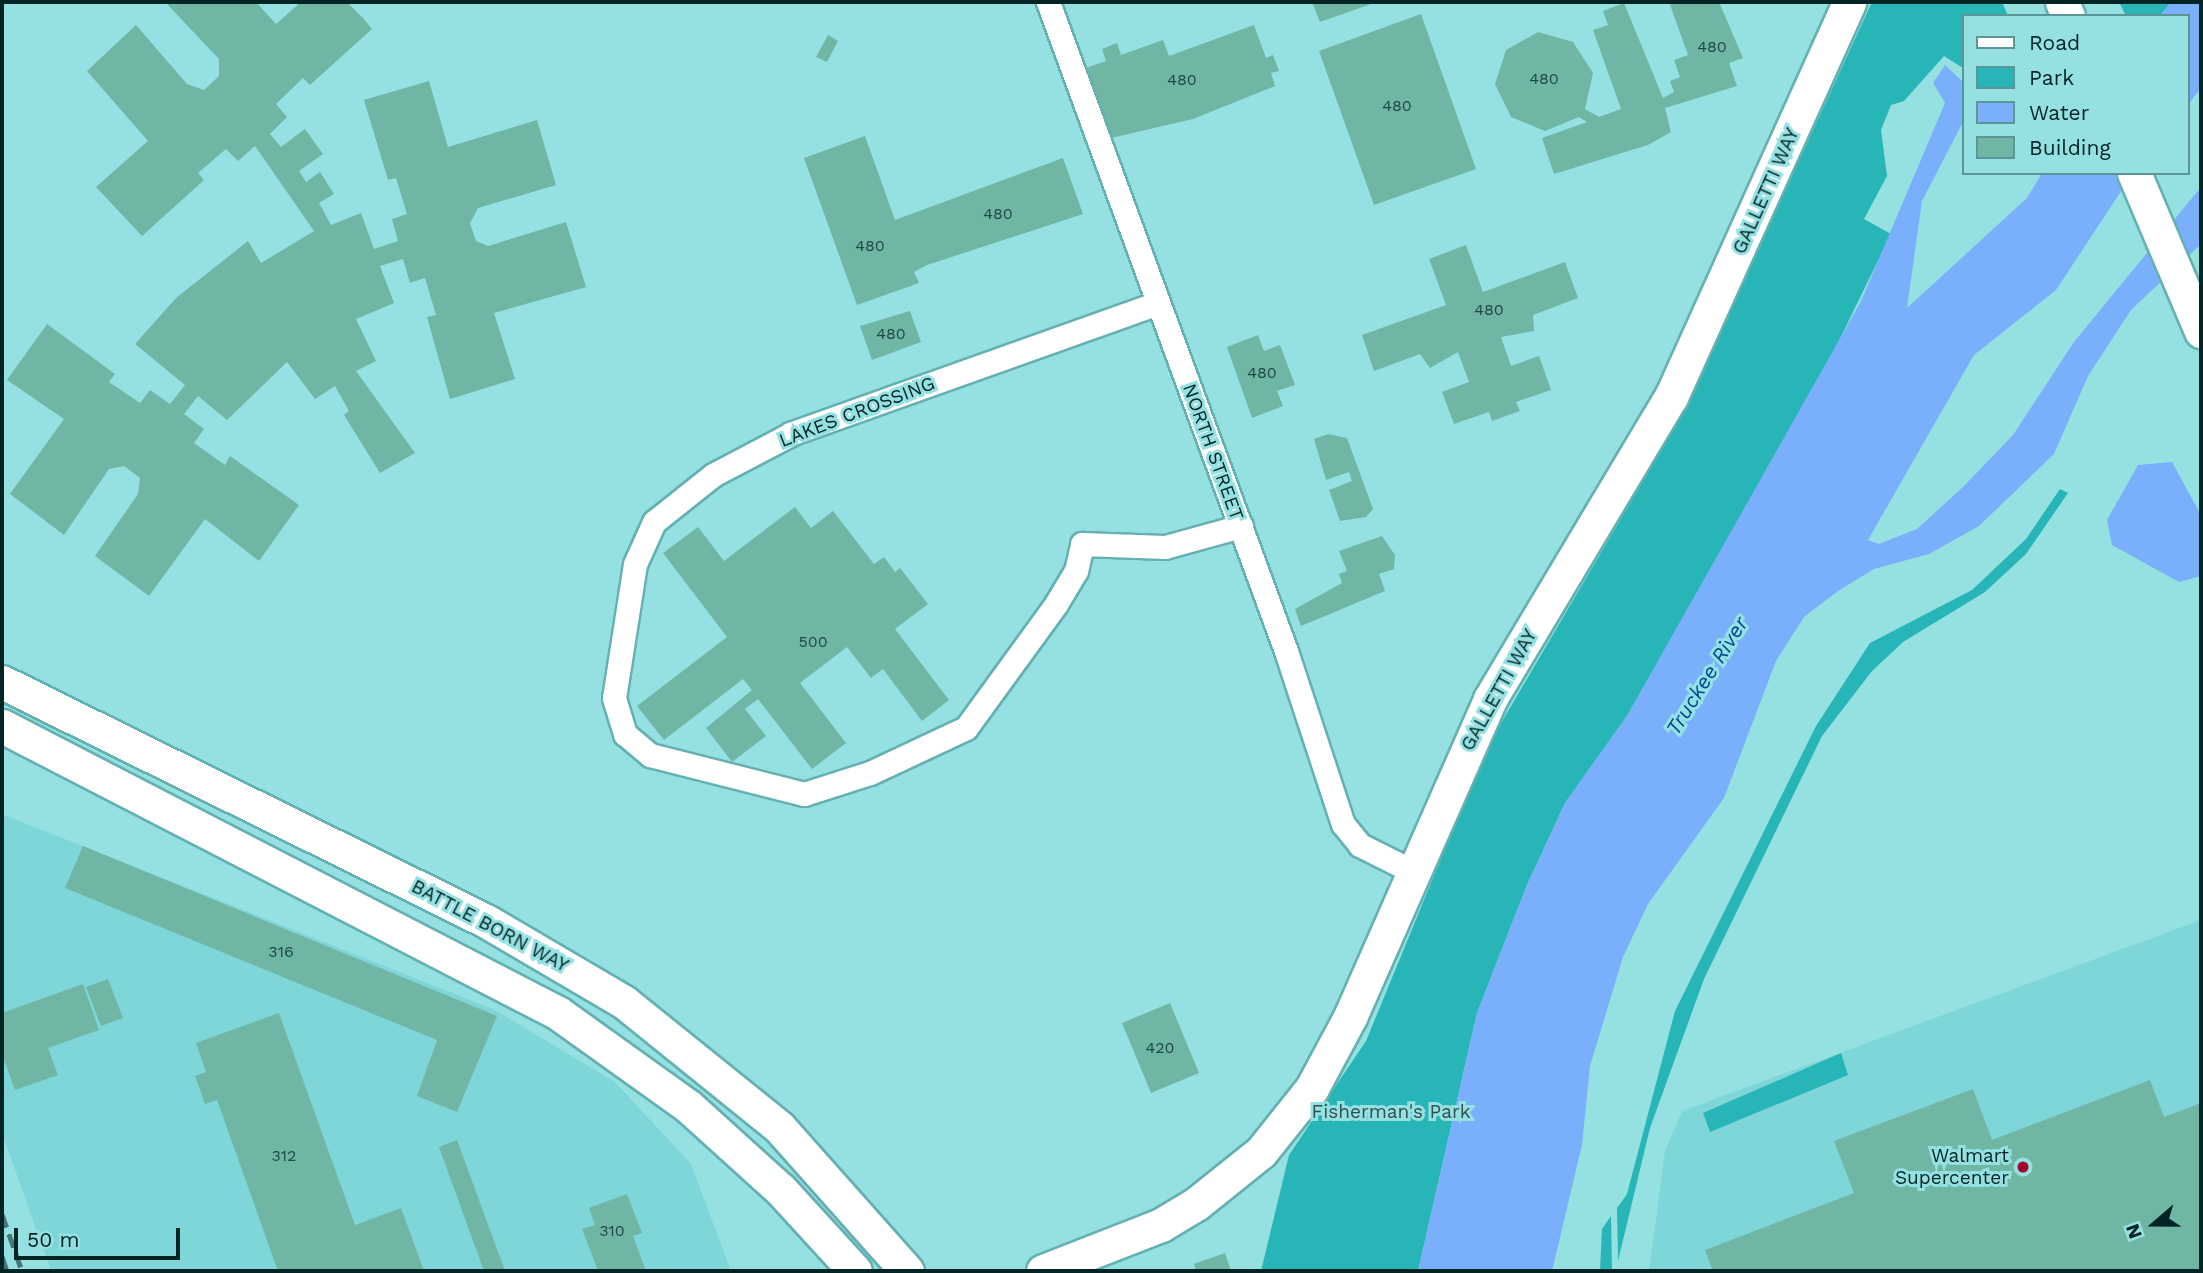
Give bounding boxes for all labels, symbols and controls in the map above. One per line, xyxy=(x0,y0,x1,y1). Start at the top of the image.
legend xyxy=(1962,14,2189,175)
text: Road xyxy=(2029,30,2080,55)
house number: 480 xyxy=(1697,37,1727,57)
text: Park xyxy=(2029,65,2074,90)
house number: 480 xyxy=(1529,69,1559,89)
house number: 480 xyxy=(1167,70,1197,90)
house number: 480 xyxy=(1382,96,1412,116)
text: Water xyxy=(2029,100,2089,125)
street label: GALLETTI WAY xyxy=(1728,124,1804,258)
text: Building xyxy=(2029,135,2111,160)
house number: 480 xyxy=(983,204,1013,224)
house number: 480 xyxy=(855,236,885,256)
house number: 480 xyxy=(1474,300,1504,320)
house number: 480 xyxy=(876,324,906,344)
house number: 480 xyxy=(1247,363,1277,383)
street label: LAKES CROSSING xyxy=(776,372,938,452)
street label: NORTH STREET xyxy=(1178,381,1248,523)
water label: Truckee River xyxy=(1661,612,1753,740)
street label: GALLETTI WAY xyxy=(1456,625,1542,755)
house number: 500 xyxy=(798,632,828,652)
street label: BATTLE BORN WAY xyxy=(407,875,573,977)
house number: 316 xyxy=(268,942,294,962)
house number: 420 xyxy=(1145,1038,1175,1058)
park label: Fisherman's Park xyxy=(1312,1101,1470,1123)
place label: Walmart Supercenter xyxy=(1895,1145,2009,1189)
house number: 312 xyxy=(272,1146,296,1166)
marker: Walmart Supercenter xyxy=(2015,1159,2031,1175)
north arrow xyxy=(2119,1189,2189,1259)
scale bar xyxy=(18,1214,184,1258)
house number: 310 xyxy=(599,1221,625,1241)
text: N xyxy=(2121,1221,2147,1242)
text: 50 m xyxy=(27,1227,79,1252)

